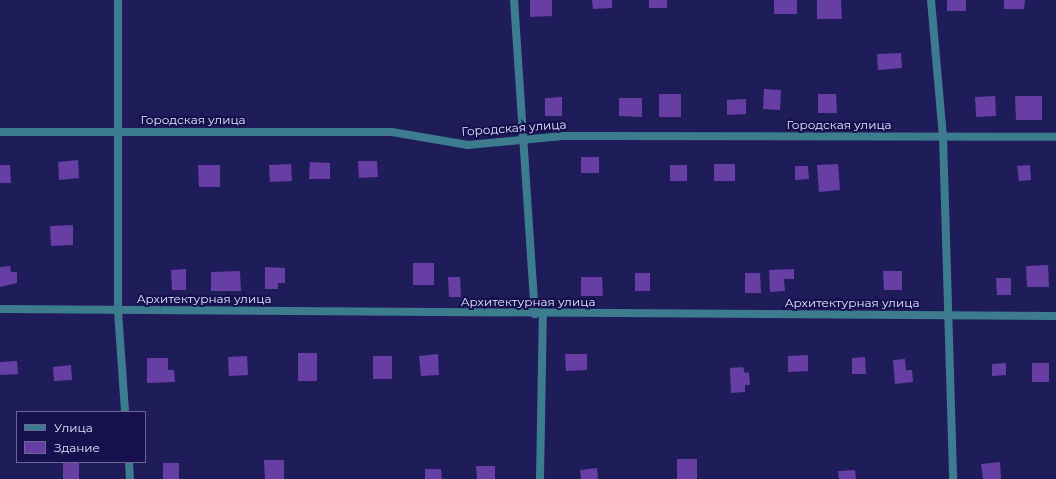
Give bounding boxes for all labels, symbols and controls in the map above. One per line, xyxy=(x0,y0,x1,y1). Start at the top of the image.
street label: Городская улица xyxy=(140,113,246,127)
street label: Городская улица xyxy=(461,117,567,139)
street label: Городская улица xyxy=(786,118,892,132)
street label: Архитектурная улица xyxy=(137,292,271,306)
street label: Архитектурная улица xyxy=(461,295,595,309)
street label: Архитектурная улица xyxy=(785,296,919,310)
legend xyxy=(16,411,146,463)
text: Улица xyxy=(54,420,93,435)
text: Здание xyxy=(54,440,100,455)

